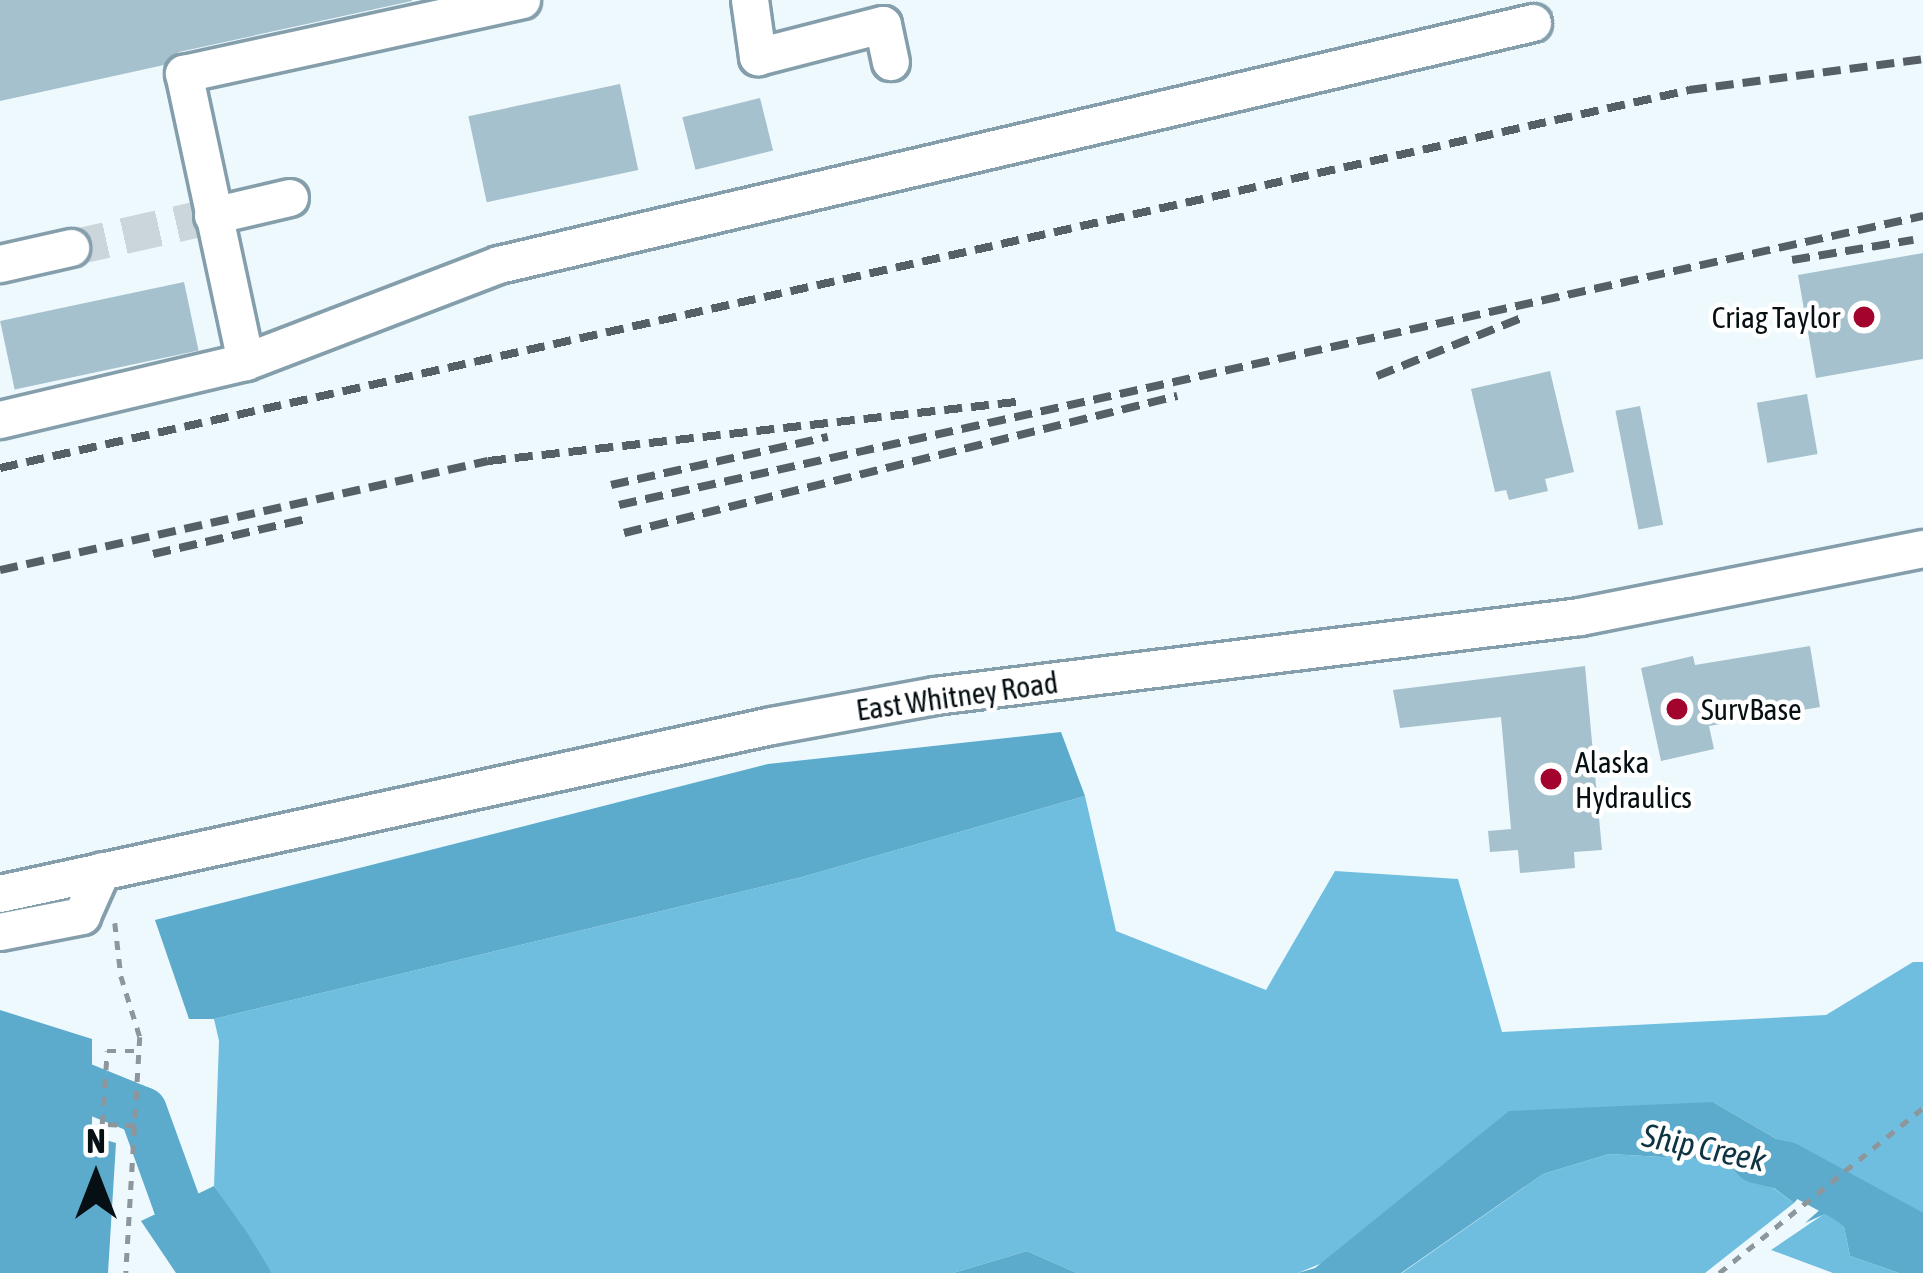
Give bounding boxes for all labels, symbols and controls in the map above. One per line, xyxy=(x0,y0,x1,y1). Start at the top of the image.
place label: Criag Taylor xyxy=(1712,299,1840,335)
marker: Criag Taylor xyxy=(1851,304,1877,330)
street label: East Whitney Road xyxy=(854,664,1060,728)
place label: SurvBase xyxy=(1701,691,1802,727)
marker: SurvBase xyxy=(1664,696,1690,722)
place label: Alaska Hydraulics xyxy=(1575,744,1692,814)
marker: Alaska Hydraulics xyxy=(1538,766,1564,792)
water label: Ship Creek xyxy=(1639,1116,1769,1180)
north arrow xyxy=(36,1117,156,1237)
text: N xyxy=(86,1122,106,1160)

